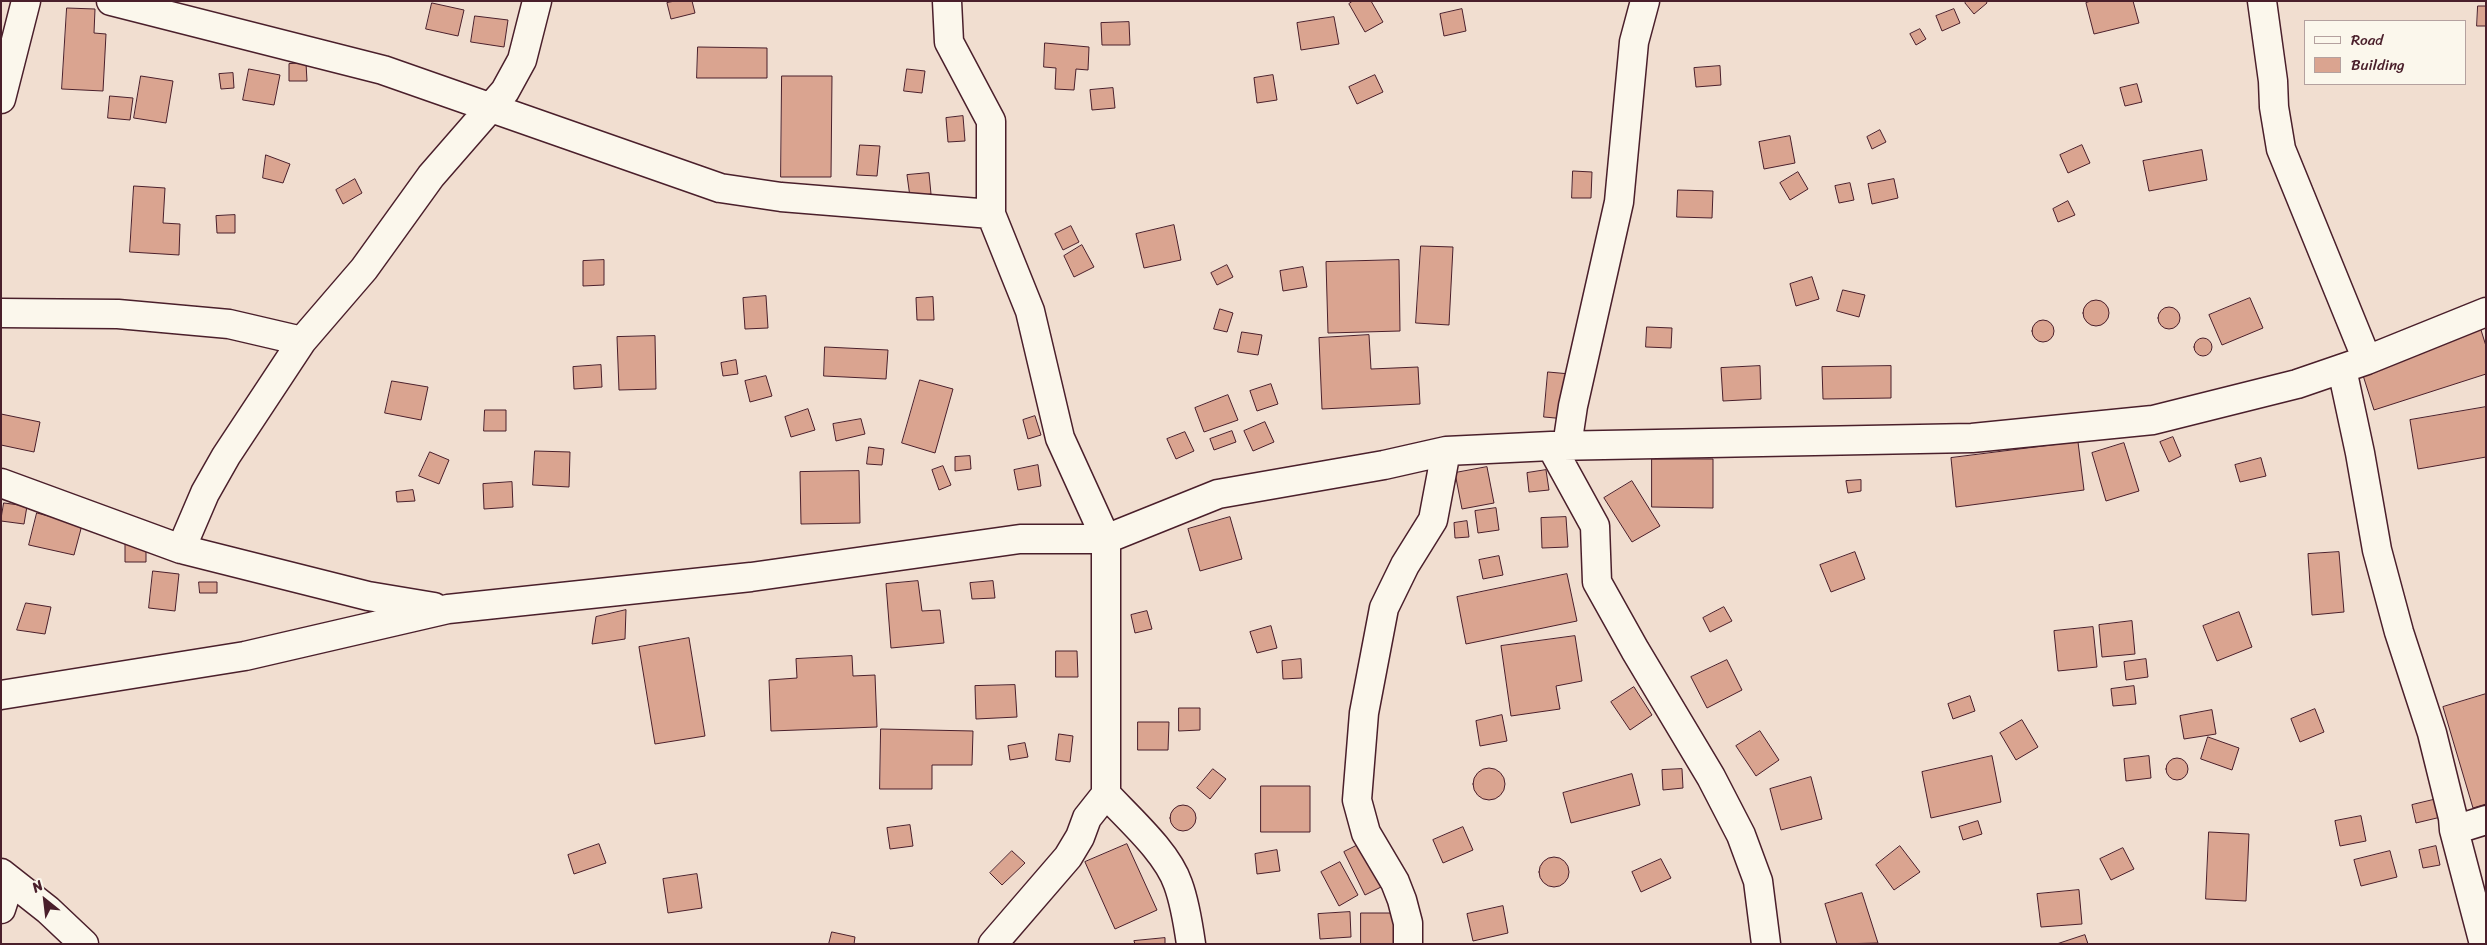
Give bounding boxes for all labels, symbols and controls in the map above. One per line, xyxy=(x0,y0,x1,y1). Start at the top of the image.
legend xyxy=(2304,20,2467,85)
text: Road xyxy=(2351,27,2383,53)
text: Building xyxy=(2351,52,2405,78)
text: N xyxy=(27,873,48,900)
north arrow xyxy=(20,875,70,925)

